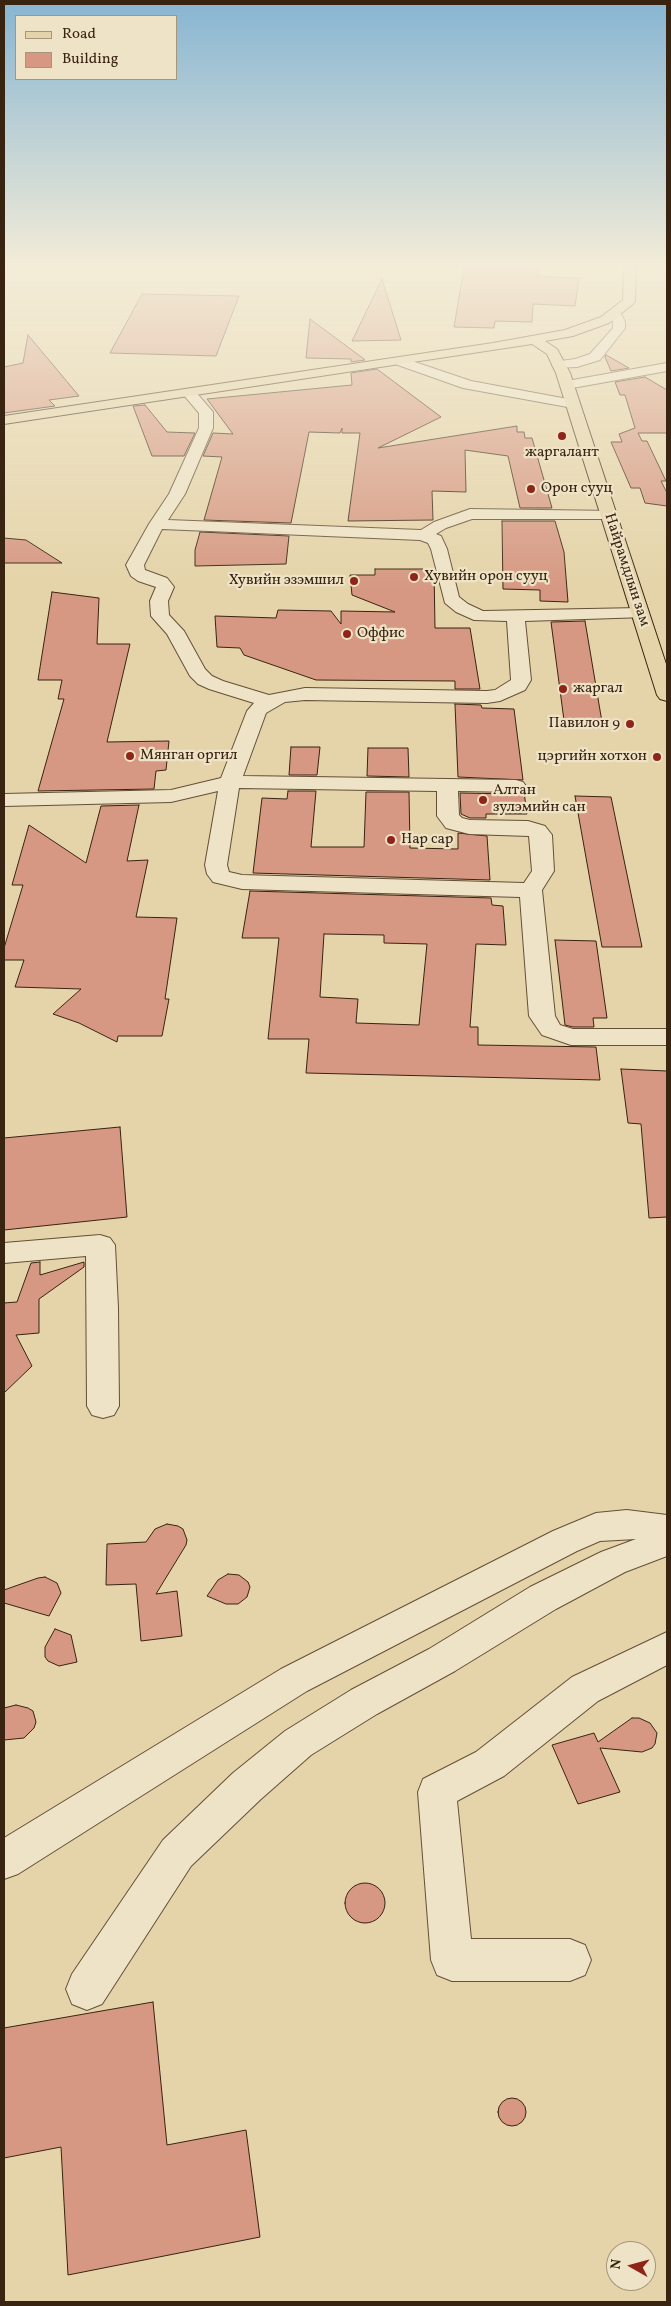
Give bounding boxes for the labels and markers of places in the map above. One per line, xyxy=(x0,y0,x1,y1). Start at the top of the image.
marker: жаргалант xyxy=(556,430,568,442)
place label: жаргалант xyxy=(525,444,599,462)
place label: Орон сууц xyxy=(541,480,613,498)
marker: Орон сууц xyxy=(525,483,537,495)
place label: Хувийн орон сууц xyxy=(424,568,548,586)
marker: Хувийн орон сууц xyxy=(408,571,420,583)
place label: Хувийн эзэмшил xyxy=(229,572,344,590)
marker: Хувийн эзэмшил xyxy=(348,575,360,587)
place label: Оффис xyxy=(357,625,405,643)
marker: Оффис xyxy=(341,628,353,640)
place label: жаргал xyxy=(573,680,623,698)
marker: жаргал xyxy=(557,683,569,695)
place label: Павилон 9 xyxy=(549,715,620,733)
marker: Павилон 9 xyxy=(624,718,636,730)
place label: Мянган оргил xyxy=(140,747,238,765)
place label: цэргийн хотхон xyxy=(538,748,647,766)
marker: Мянган оргил xyxy=(124,750,136,762)
marker: цэргийн хотхон xyxy=(651,751,663,763)
place label: Алтан зулэмийн сан xyxy=(493,782,586,817)
marker: Алтан зулэмийн сан xyxy=(477,794,489,806)
place label: Нар сар xyxy=(401,831,453,849)
marker: Нар сар xyxy=(385,834,397,846)

